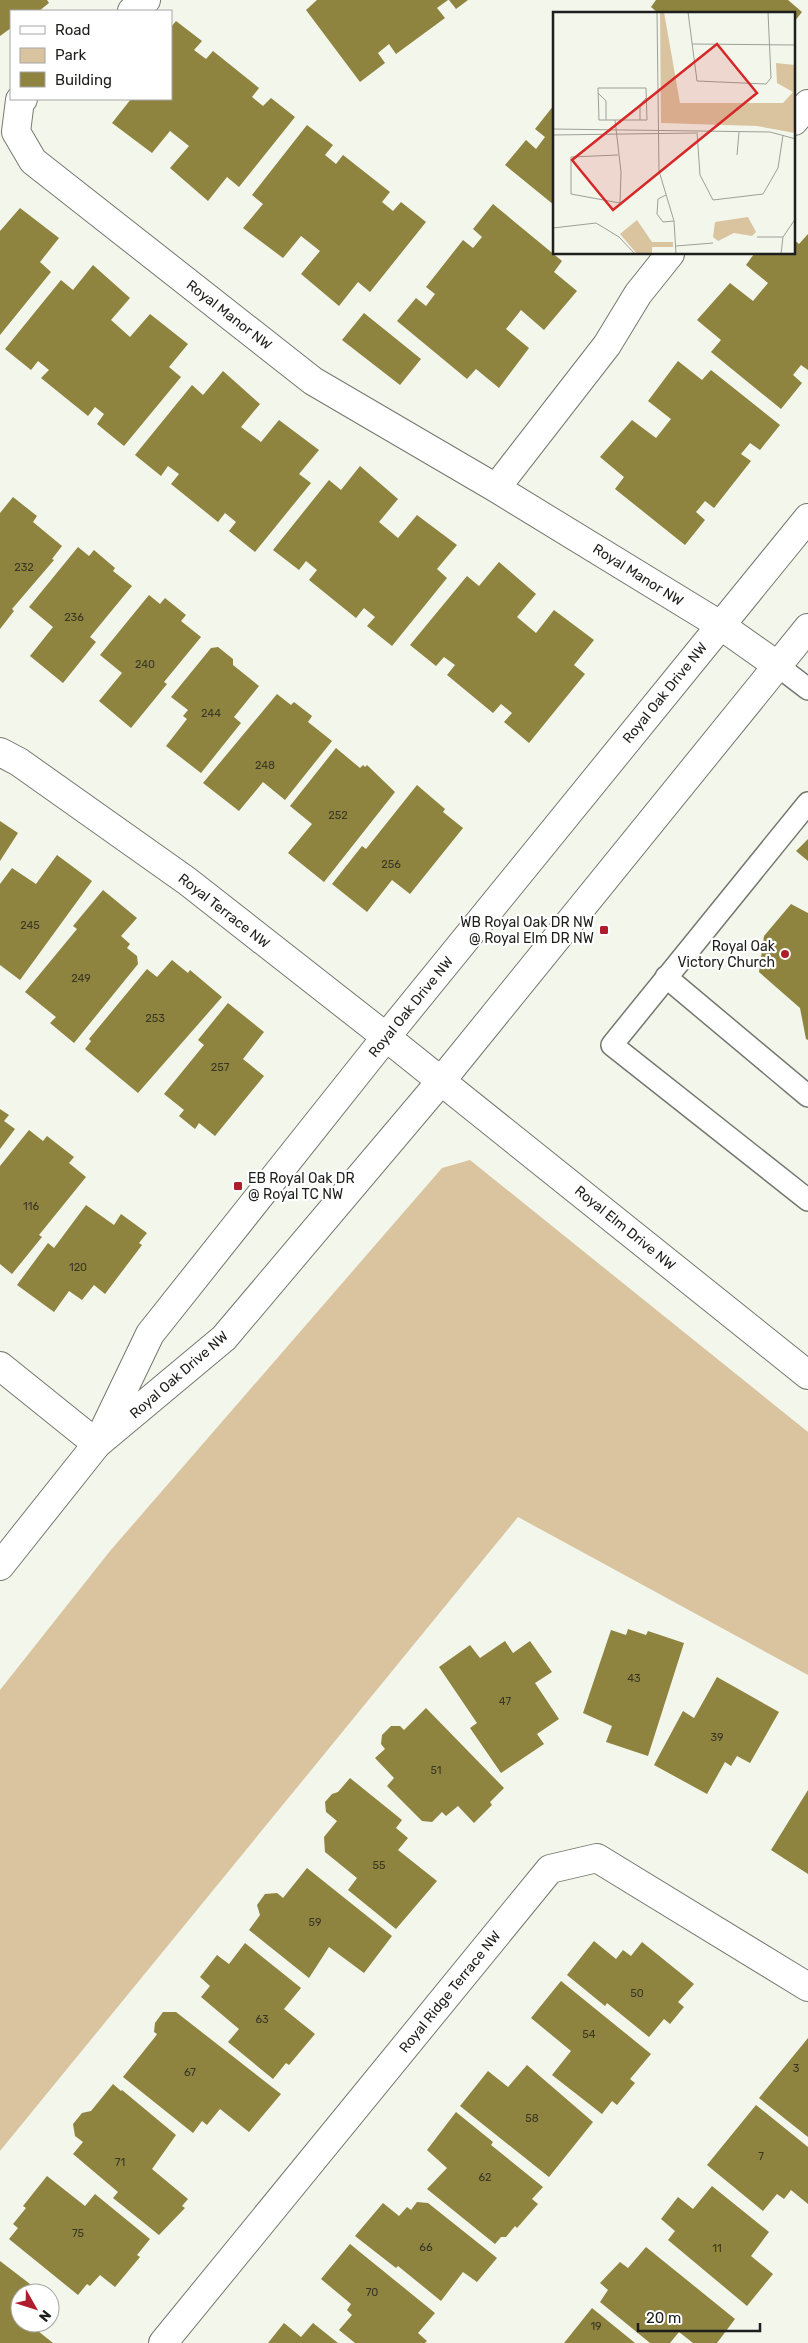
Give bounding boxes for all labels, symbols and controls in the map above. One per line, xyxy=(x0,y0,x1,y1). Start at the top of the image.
legend xyxy=(10,10,172,100)
inset map xyxy=(553,12,796,255)
text: Road xyxy=(55,21,91,39)
text: Park xyxy=(55,46,86,64)
text: Building xyxy=(55,71,112,89)
street label: Royal Manor NW xyxy=(183,276,275,354)
street label: Royal Manor NW xyxy=(590,540,686,610)
house number: 232 xyxy=(14,561,34,574)
house number: 236 xyxy=(64,611,84,624)
street label: Royal Oak Drive NW xyxy=(619,639,711,747)
house number: 240 xyxy=(135,658,155,671)
house number: 244 xyxy=(201,707,221,720)
house number: 248 xyxy=(255,759,275,772)
house number: 252 xyxy=(328,809,348,822)
house number: 256 xyxy=(381,858,401,871)
street label: Royal Terrace NW xyxy=(175,870,273,952)
place label: WB Royal Oak DR NW @ Royal Elm DR NW xyxy=(460,914,594,947)
house number: 245 xyxy=(20,919,40,932)
marker: WB Royal Oak DR NW @ Royal Elm DR NW xyxy=(598,924,610,936)
place label: Royal Oak Victory Church xyxy=(677,938,776,971)
marker: Royal Oak Victory Church xyxy=(779,948,791,960)
street label: Royal Oak Drive NW xyxy=(365,953,457,1061)
house number: 249 xyxy=(71,972,91,985)
house number: 253 xyxy=(145,1012,165,1025)
house number: 257 xyxy=(211,1061,230,1074)
place label: EB Royal Oak DR @ Royal TC NW xyxy=(248,1170,355,1203)
marker: EB Royal Oak DR @ Royal TC NW xyxy=(232,1180,244,1192)
street label: Royal Elm Drive NW xyxy=(571,1182,679,1274)
house number: 116 xyxy=(23,1200,39,1213)
house number: 120 xyxy=(69,1261,87,1274)
street label: Royal Oak Drive NW xyxy=(126,1328,232,1422)
house number: 43 xyxy=(627,1672,641,1685)
house number: 47 xyxy=(499,1695,511,1708)
house number: 39 xyxy=(710,1731,724,1744)
house number: 51 xyxy=(430,1764,442,1777)
house number: 55 xyxy=(372,1859,386,1872)
house number: 59 xyxy=(308,1916,322,1929)
street label: Royal Ridge Terrace NW xyxy=(396,1928,504,2056)
house number: 50 xyxy=(630,1987,644,2000)
house number: 63 xyxy=(255,2013,269,2026)
house number: 54 xyxy=(582,2028,596,2041)
house number: 3 xyxy=(793,2062,800,2075)
house number: 67 xyxy=(184,2066,196,2079)
house number: 58 xyxy=(525,2112,539,2125)
house number: 7 xyxy=(758,2150,764,2163)
house number: 71 xyxy=(115,2156,125,2169)
house number: 62 xyxy=(478,2171,492,2184)
house number: 75 xyxy=(72,2227,85,2240)
house number: 66 xyxy=(419,2241,433,2254)
house number: 11 xyxy=(712,2242,722,2255)
north arrow xyxy=(10,2283,60,2333)
house number: 70 xyxy=(366,2286,378,2299)
scale bar xyxy=(638,2300,760,2332)
text: N xyxy=(35,2307,54,2325)
text: 20 m xyxy=(646,2309,681,2327)
house number: 19 xyxy=(590,2320,602,2333)

